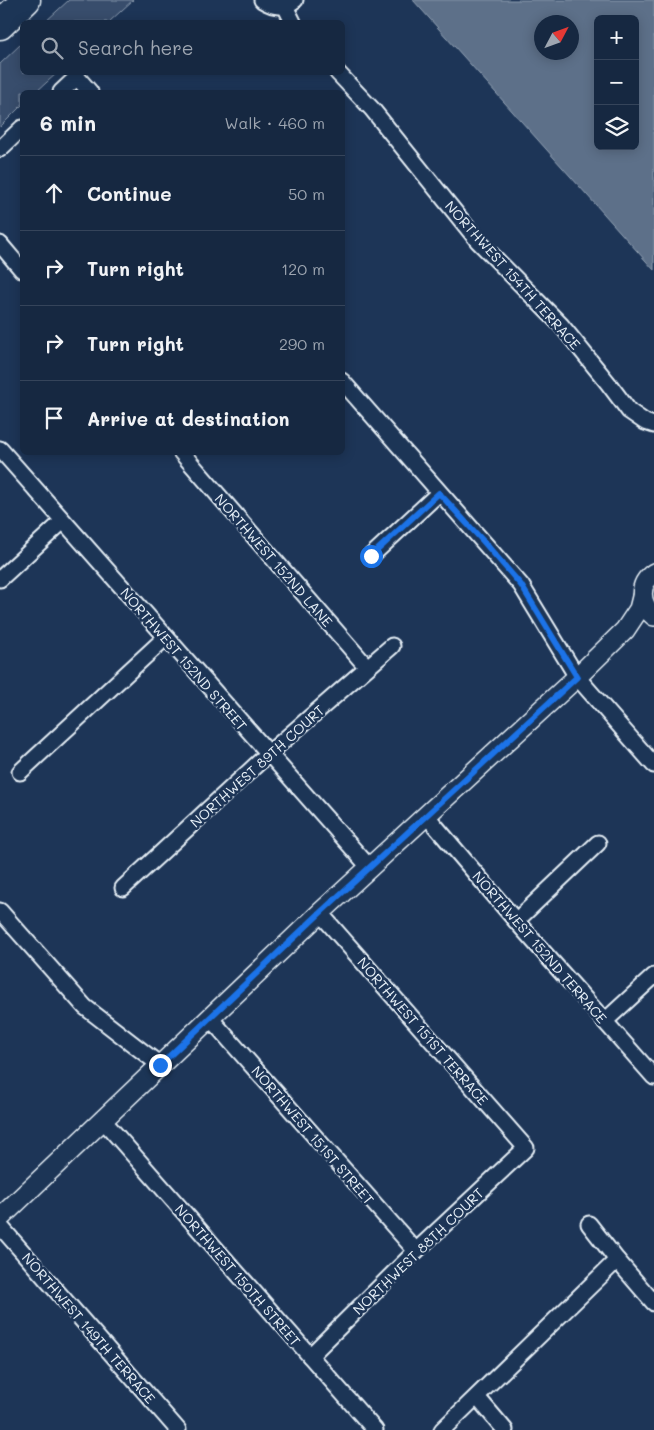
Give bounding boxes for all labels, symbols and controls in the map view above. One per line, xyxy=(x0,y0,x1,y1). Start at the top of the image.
north arrow xyxy=(534,15,579,60)
map controls xyxy=(594,15,639,150)
button: + xyxy=(594,15,639,60)
search box xyxy=(20,20,345,75)
icon: search xyxy=(38,34,66,62)
text: Search here xyxy=(78,35,194,60)
button: − xyxy=(594,60,639,105)
button: layers xyxy=(594,105,639,150)
text: 6 min xyxy=(40,109,96,136)
text: Walk · 460 m xyxy=(224,112,325,133)
icon: ahead xyxy=(40,179,68,207)
text: Continue xyxy=(87,181,172,206)
text: 50 m xyxy=(288,183,325,204)
street label: NORTHWEST 154TH TERRACE xyxy=(441,196,585,354)
icon: right xyxy=(40,254,68,282)
text: Turn right xyxy=(87,256,184,281)
text: 120 m xyxy=(281,258,325,279)
icon: right xyxy=(40,329,68,357)
text: Turn right xyxy=(87,331,184,356)
text: 290 m xyxy=(279,333,325,354)
icon: arrive xyxy=(40,404,68,432)
text: Arrive at destination xyxy=(87,406,290,431)
street label: NORTHWEST 152ND LANE xyxy=(211,489,337,631)
route start xyxy=(360,545,383,568)
street label: NORTHWEST 152ND STREET xyxy=(117,583,252,735)
street label: NORTHWEST 89TH COURT xyxy=(186,700,328,832)
street label: NORTHWEST 152ND TERRACE xyxy=(469,867,611,1027)
street label: NORTHWEST 151ST TERRACE xyxy=(353,953,493,1109)
route end xyxy=(149,1054,172,1077)
street label: NORTHWEST 151ST STREET xyxy=(247,1062,379,1209)
street label: NORTHWEST 88TH COURT xyxy=(348,1183,488,1319)
street label: NORTHWEST 150TH STREET xyxy=(171,1200,305,1350)
street label: NORTHWEST 149TH TERRACE xyxy=(18,1248,160,1408)

